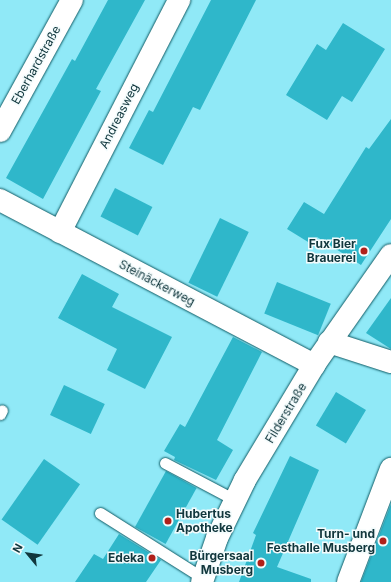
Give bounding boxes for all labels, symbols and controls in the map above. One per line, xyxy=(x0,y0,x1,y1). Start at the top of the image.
street label: Eberhardstraße xyxy=(8,23,64,107)
street label: Andreasweg xyxy=(96,81,142,151)
place label: Fux Bier Brauerei xyxy=(307,237,356,265)
marker: Fux Bier Brauerei xyxy=(359,246,369,256)
street label: Steinäckerweg xyxy=(117,257,197,309)
street label: Filderstraße xyxy=(262,380,310,446)
place label: Hubertus Apotheke xyxy=(176,507,233,535)
marker: Hubertus Apotheke xyxy=(163,516,173,526)
place label: Turn- und Festhalle Musberg xyxy=(267,527,375,555)
north arrow xyxy=(8,534,48,574)
marker: Turn- und Festhalle Musberg xyxy=(378,536,388,546)
text: N xyxy=(9,541,26,555)
place label: Bürgersaal Musberg xyxy=(189,549,253,577)
place label: Edeka xyxy=(108,551,144,565)
marker: Edeka xyxy=(147,553,157,563)
marker: Bürgersaal Musberg xyxy=(256,558,266,568)

